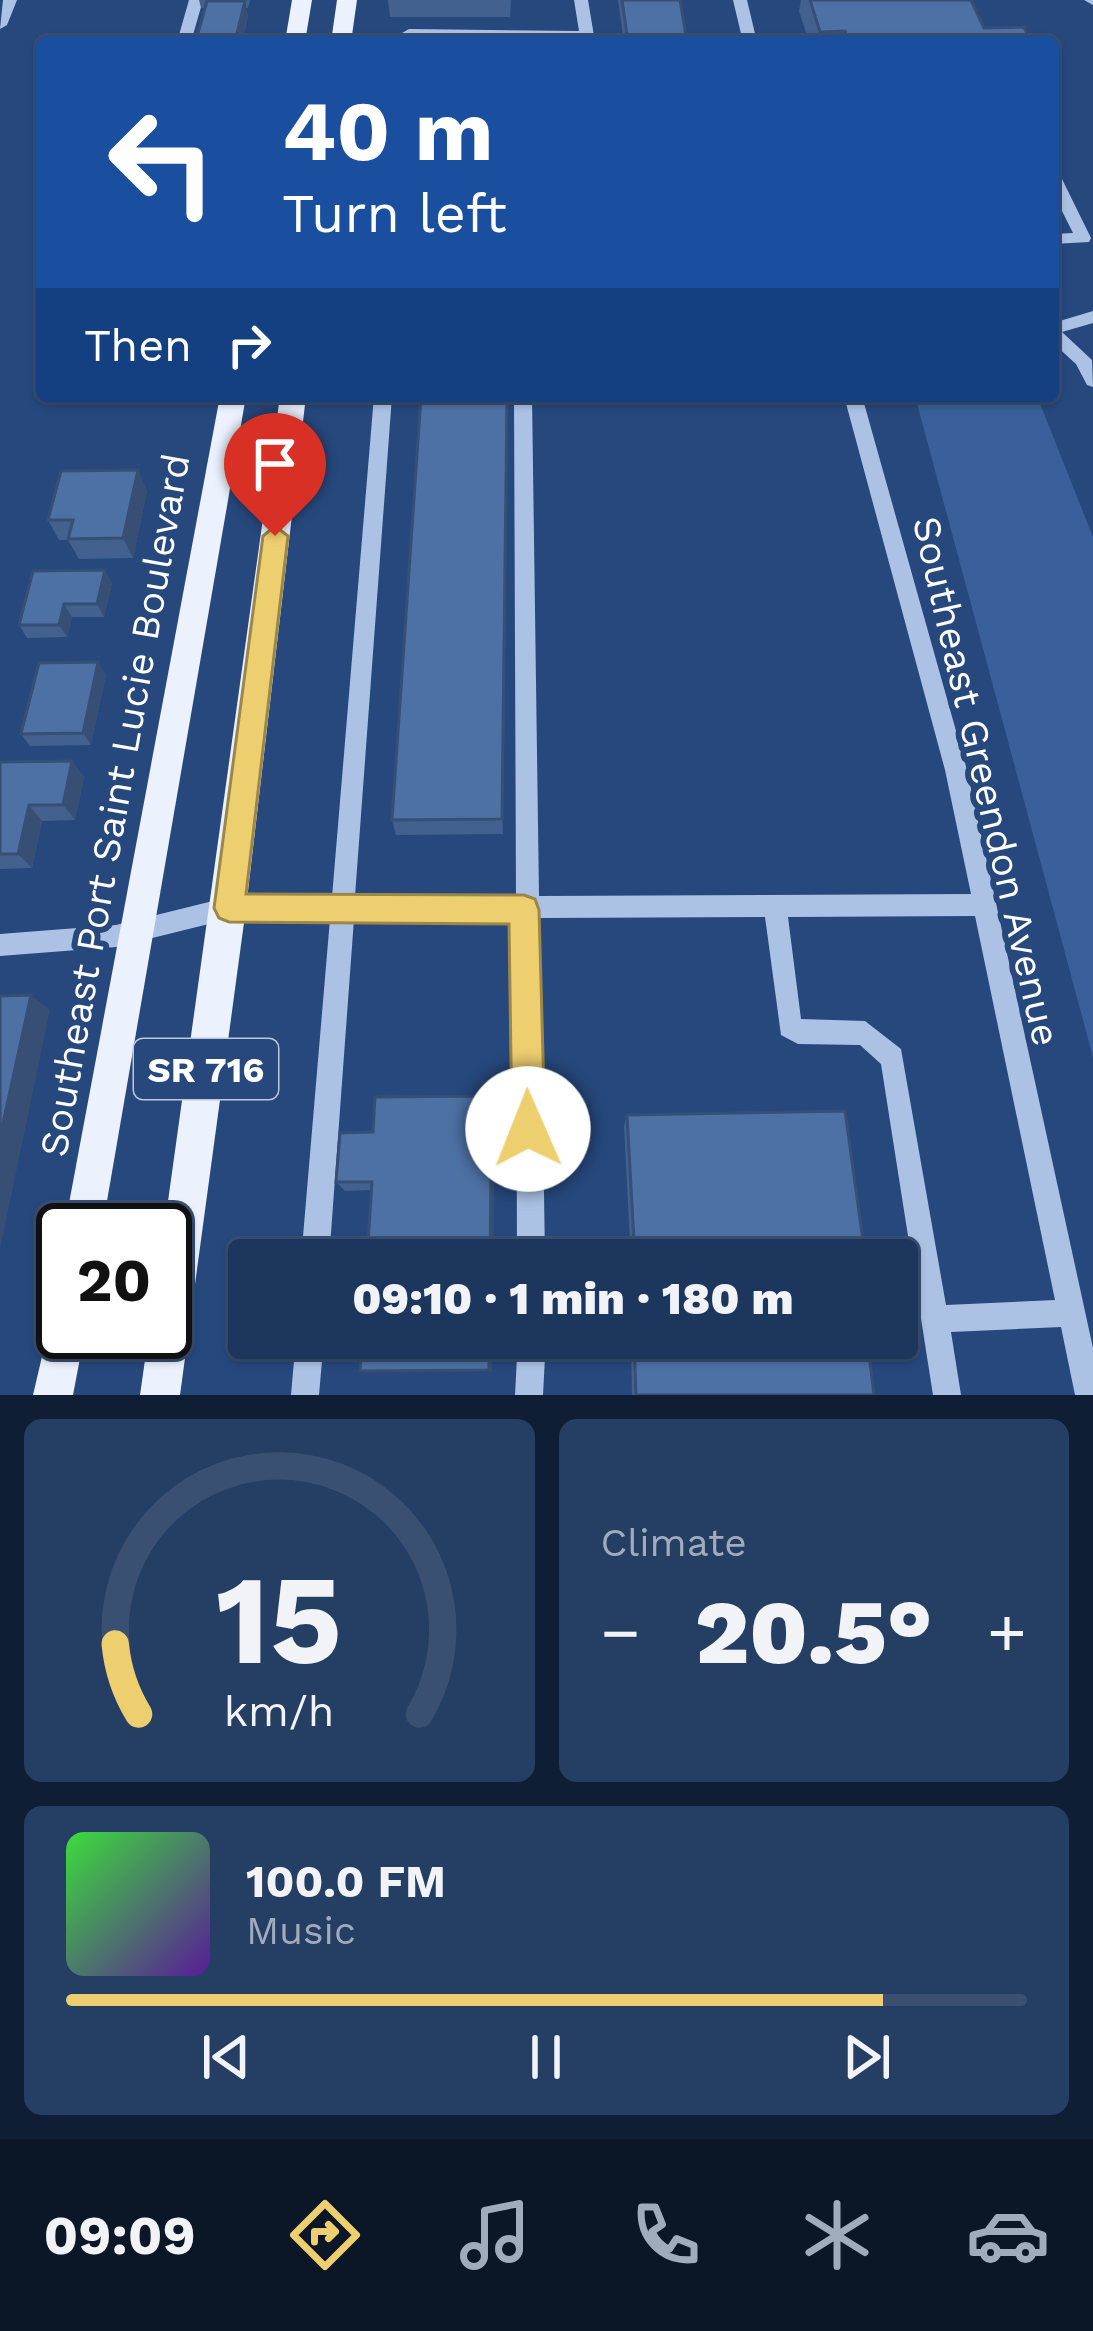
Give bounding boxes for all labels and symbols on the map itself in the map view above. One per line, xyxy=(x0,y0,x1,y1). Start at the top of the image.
pin xyxy=(224,413,326,536)
street label: Southeast Port Saint Lucie Boulevard xyxy=(30,450,199,1160)
street label: Southeast Greendon Avenue xyxy=(904,512,1069,1050)
road number: SR 716 xyxy=(134,1039,278,1099)
position arrow xyxy=(465,1066,591,1192)
speed limit sign: 20 xyxy=(36,1203,192,1359)

